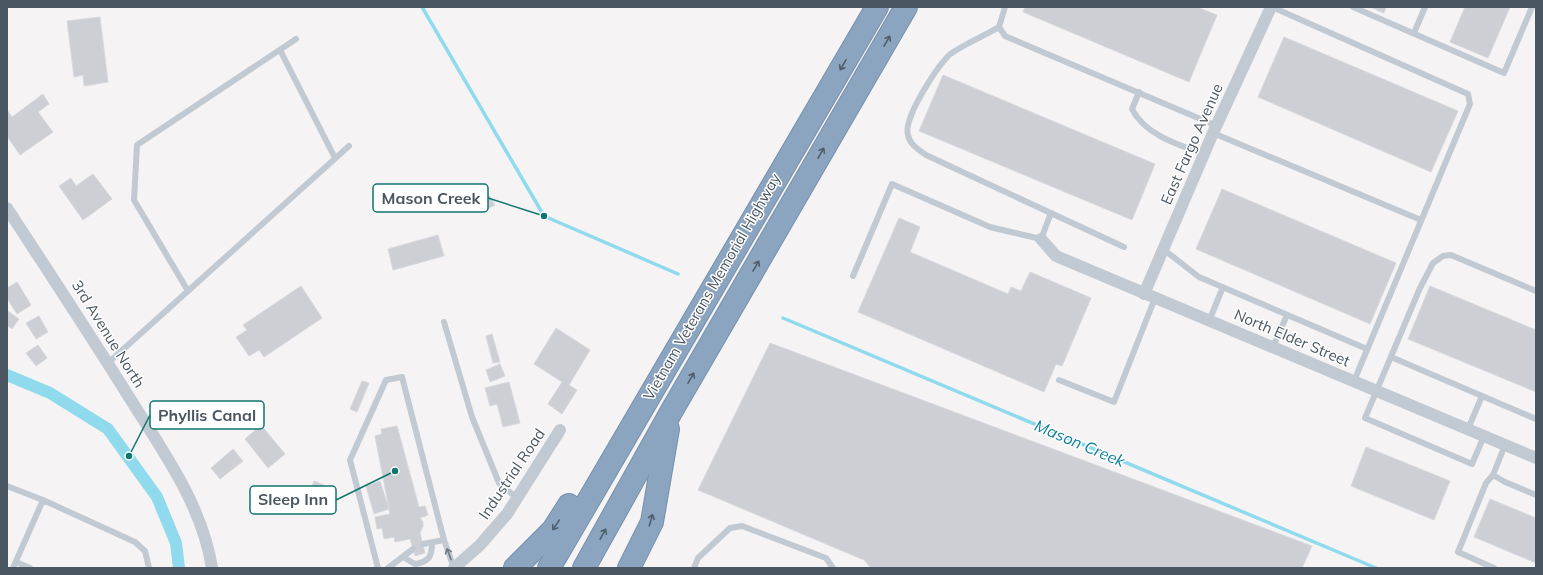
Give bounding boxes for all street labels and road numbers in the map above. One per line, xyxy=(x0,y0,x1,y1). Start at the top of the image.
street label: East Fargo Avenue xyxy=(1156,80,1227,207)
street label: Vietnam Veterans Memorial Highway xyxy=(639,170,785,404)
street label: 3rd Avenue North xyxy=(68,277,149,391)
street label: North Elder Street xyxy=(1231,305,1353,371)
street label: Industrial Road xyxy=(474,425,549,523)

